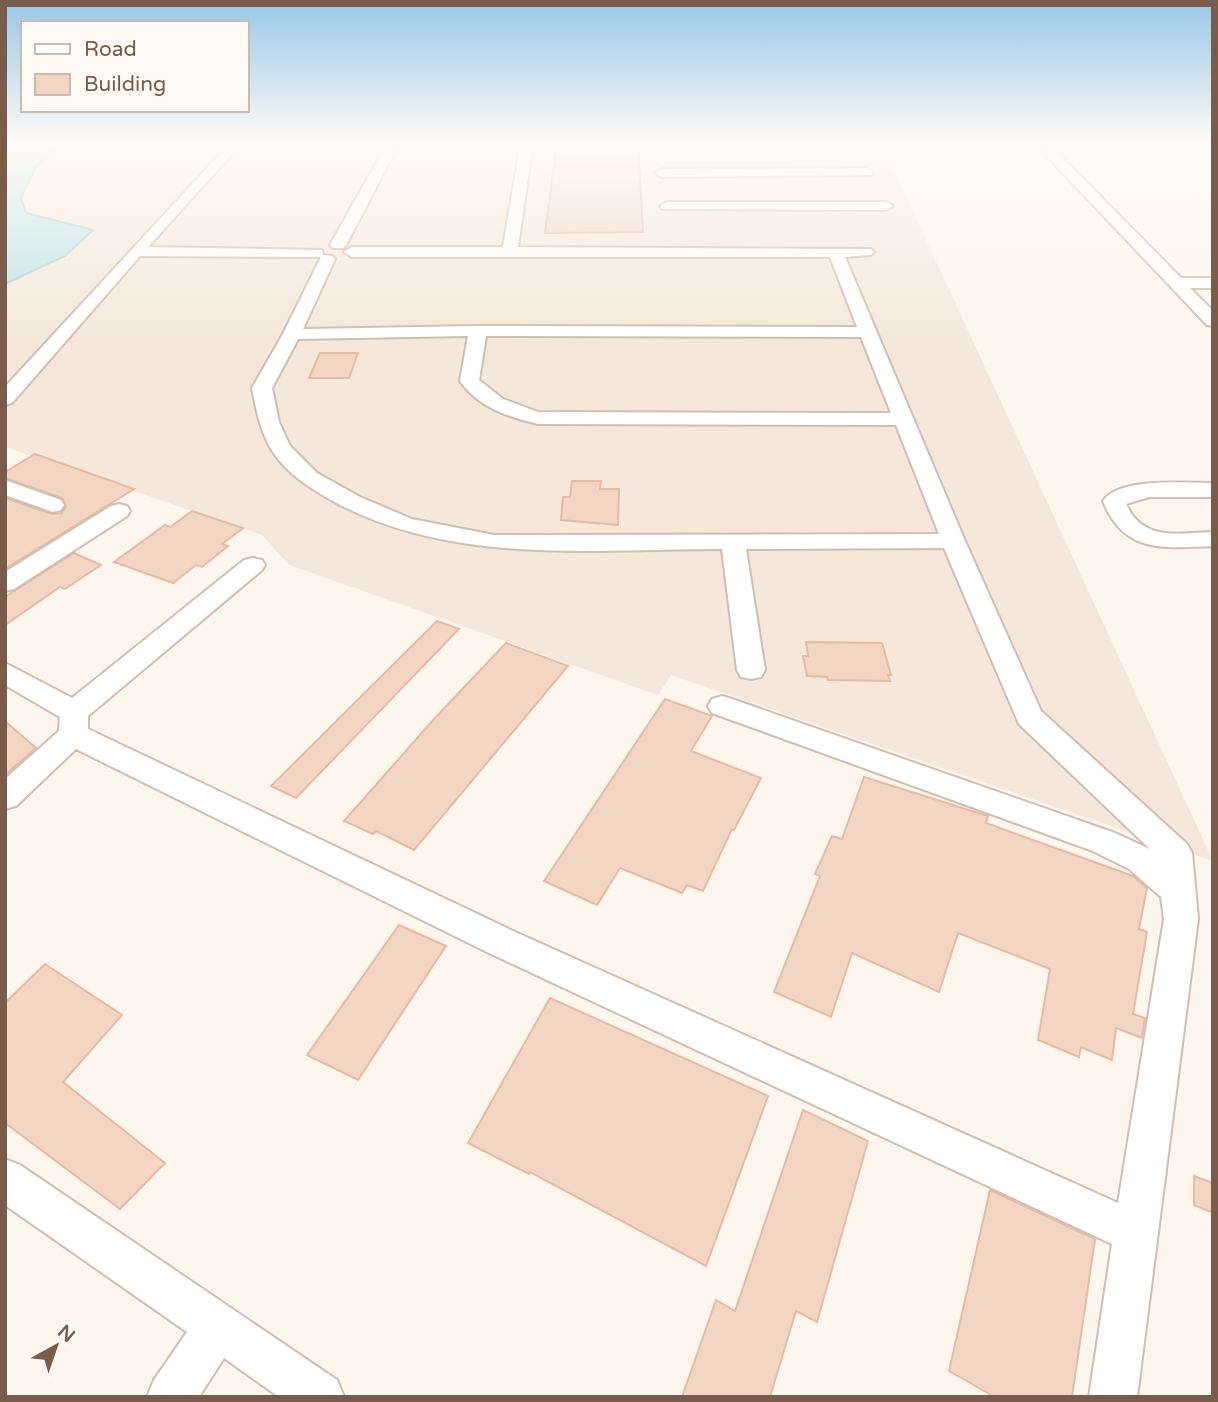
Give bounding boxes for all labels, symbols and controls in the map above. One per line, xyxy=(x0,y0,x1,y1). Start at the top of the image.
legend xyxy=(21,21,248,112)
text: Road xyxy=(84,37,137,62)
text: Building xyxy=(84,72,166,97)
north arrow xyxy=(21,1311,91,1381)
text: N xyxy=(53,1320,79,1347)

